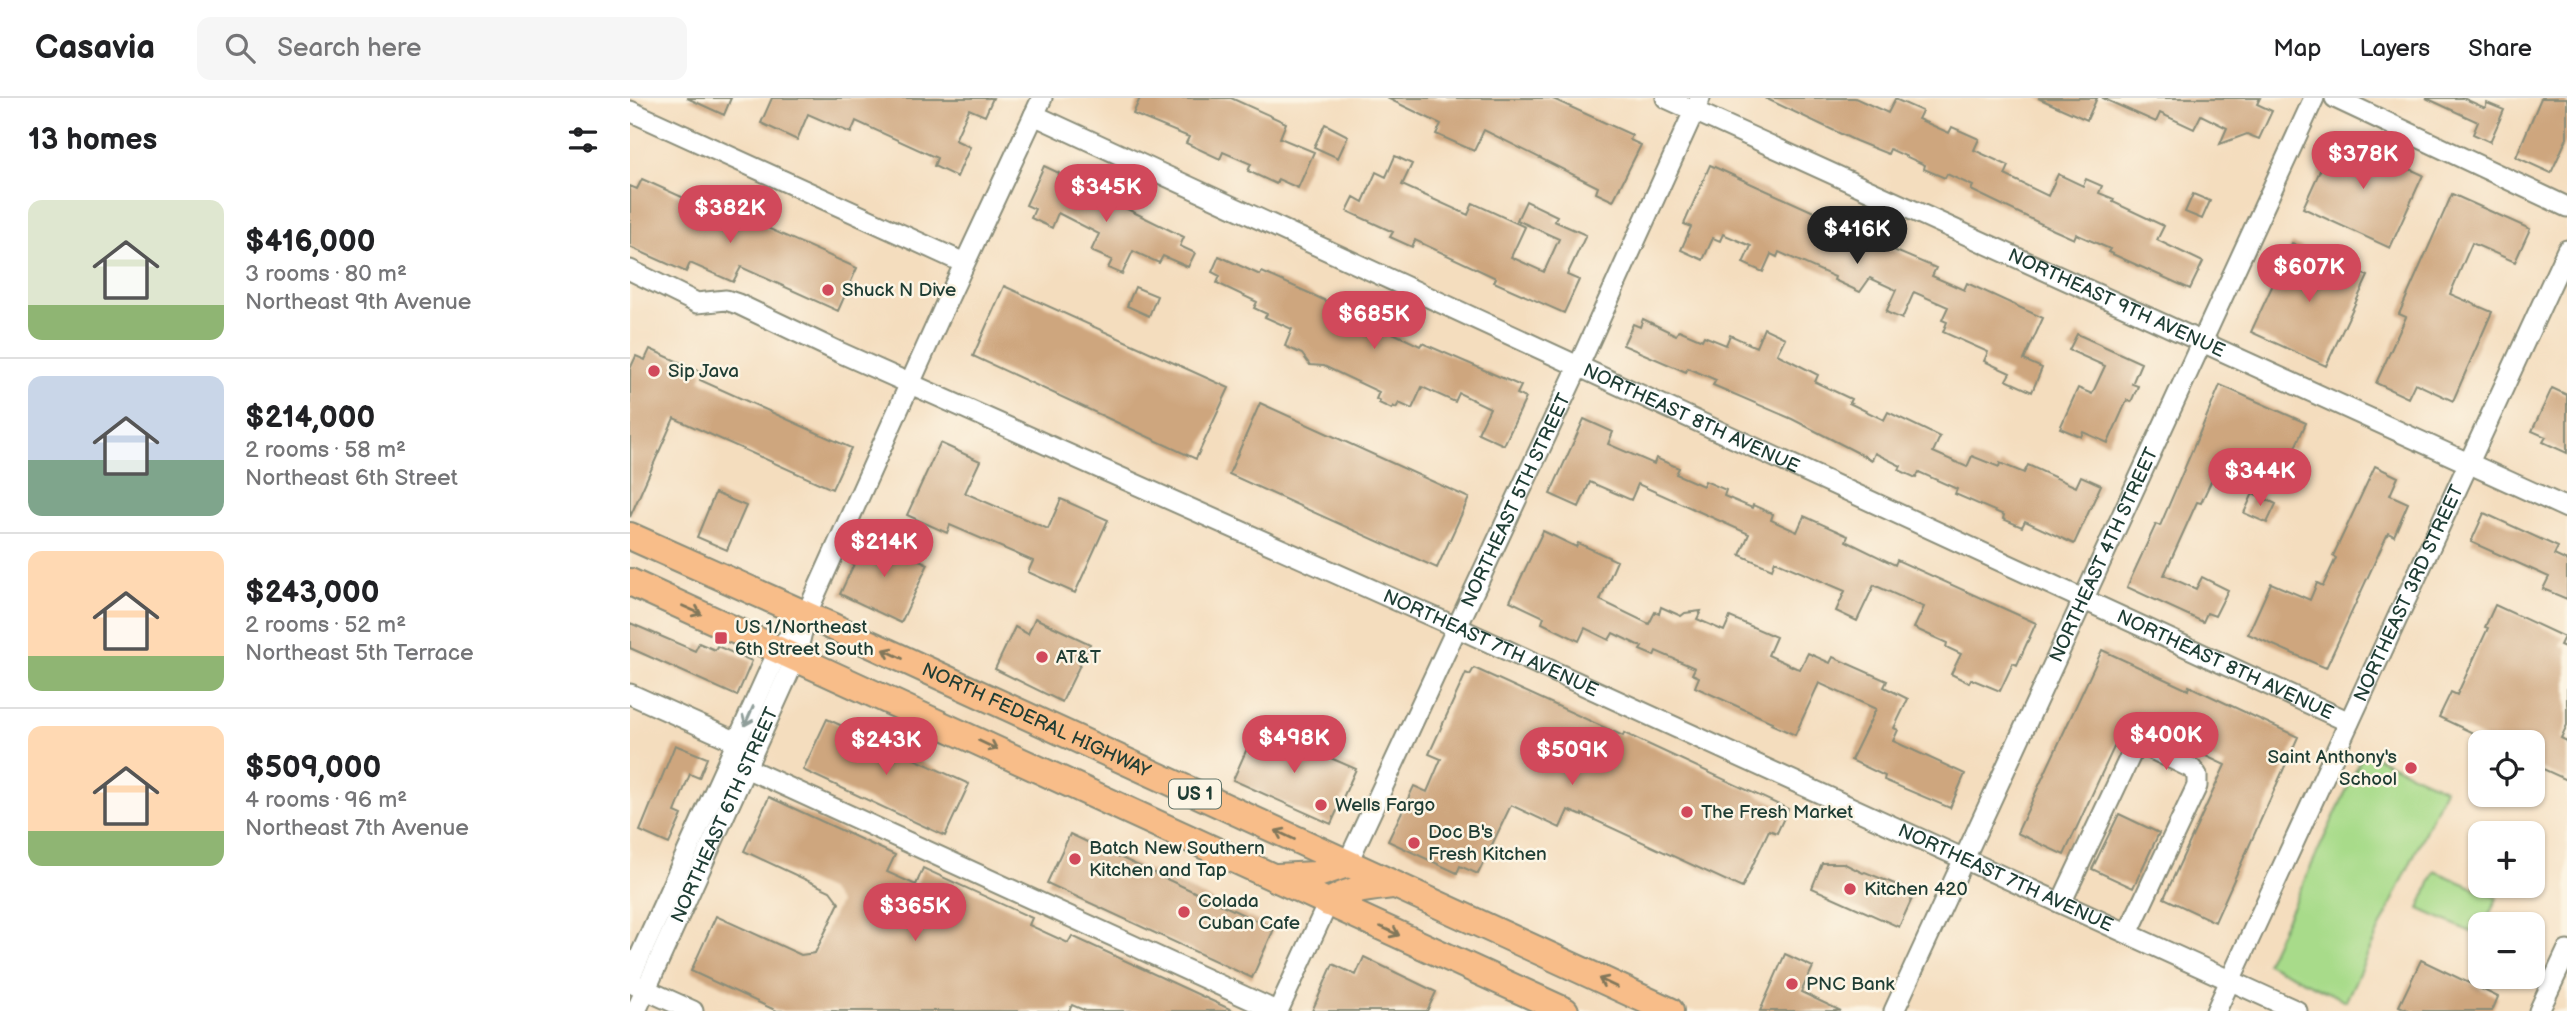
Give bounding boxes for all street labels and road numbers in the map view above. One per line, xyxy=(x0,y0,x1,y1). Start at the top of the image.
street label: NORTHEAST 9TH AVENUE xyxy=(2004,244,2229,362)
street label: NORTHEAST 8TH AVENUE xyxy=(1579,359,1803,478)
street label: NORTHEAST 5TH STREET xyxy=(1456,389,1576,611)
street label: NORTHEAST 4TH STREET xyxy=(2045,443,2163,666)
street label: NORTHEAST 3RD STREET xyxy=(2349,481,2469,705)
street label: NORTHEAST 7TH AVENUE xyxy=(1379,584,1602,702)
street label: NORTHEAST 8TH AVENUE xyxy=(2113,605,2337,725)
street label: NORTH FEDERAL HIGHWAY xyxy=(918,658,1155,783)
street label: NORTHEAST 6TH STREET xyxy=(666,703,783,926)
road number: US 1 xyxy=(1169,780,1221,808)
street label: NORTHEAST 7TH AVENUE xyxy=(1894,819,2117,937)

